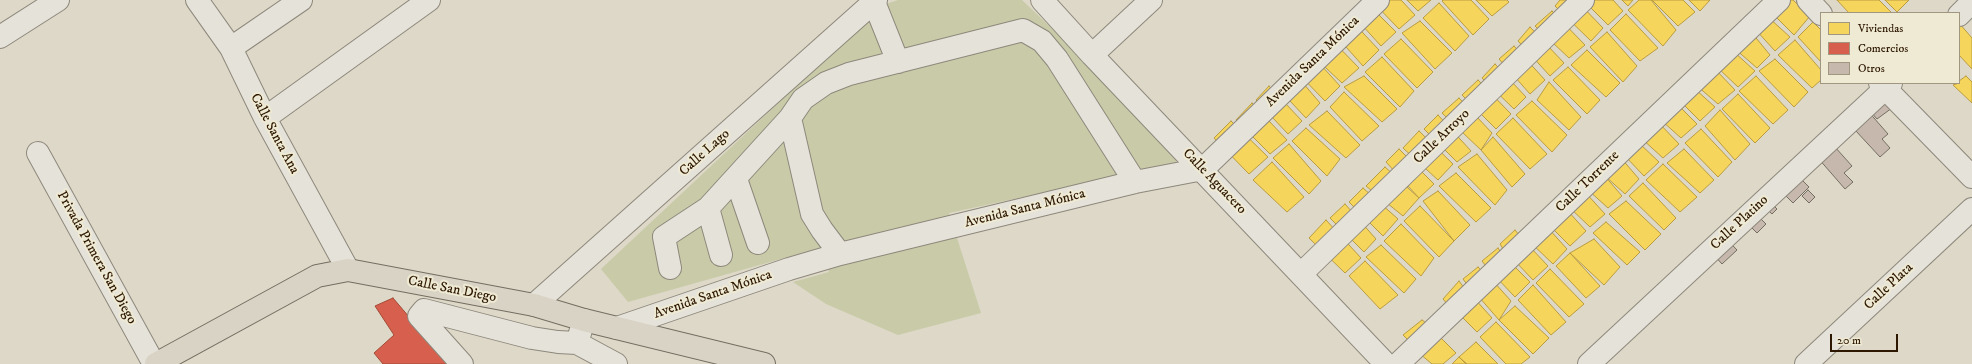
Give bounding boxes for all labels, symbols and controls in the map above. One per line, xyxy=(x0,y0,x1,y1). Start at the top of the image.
legend xyxy=(1820,12,1960,84)
street label: Avenida Santa Mónica xyxy=(1263,13,1363,111)
text: Viviendas xyxy=(1858,21,1903,36)
text: Comercios xyxy=(1858,41,1908,56)
text: Otros xyxy=(1858,61,1885,76)
street label: Calle Santa Ana xyxy=(246,91,302,177)
street label: Calle Arroyo xyxy=(1410,106,1474,168)
street label: Calle Lago xyxy=(676,126,734,180)
street label: Calle Aguacero xyxy=(1179,146,1249,218)
street label: Calle Torrente xyxy=(1553,147,1623,217)
street label: Avenida Santa Mónica xyxy=(963,186,1087,232)
street label: Privada Primera San Diego xyxy=(52,189,140,327)
street label: Calle Platino xyxy=(1708,192,1772,254)
street label: Calle Plata xyxy=(1861,260,1917,314)
street label: Avenida Santa Mónica xyxy=(652,267,774,323)
street label: Calle San Diego xyxy=(406,273,498,307)
scale bar xyxy=(1832,326,1900,352)
text: 20 m xyxy=(1837,333,1861,348)

